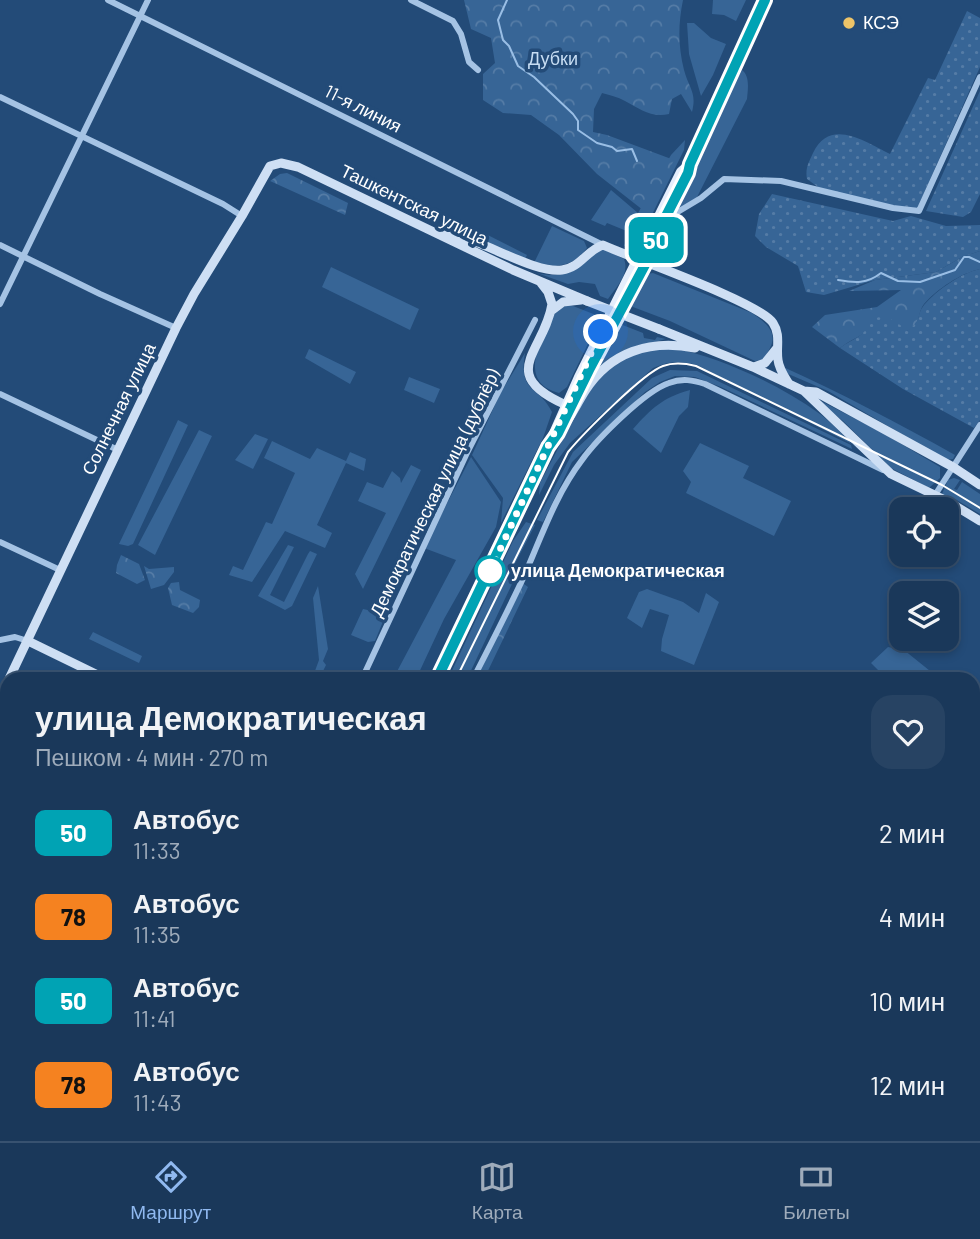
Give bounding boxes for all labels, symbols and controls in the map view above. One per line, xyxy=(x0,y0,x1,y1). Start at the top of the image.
place label: КСЭ xyxy=(863,11,899,33)
marker: КСЭ xyxy=(841,15,857,31)
park label: Дубки xyxy=(528,47,578,69)
street label: 11-я линия xyxy=(321,79,406,137)
street label: Ташкентская улица xyxy=(337,159,492,250)
line badge: 50 xyxy=(624,217,688,263)
text: 50 xyxy=(643,225,669,254)
your location xyxy=(583,314,618,349)
street label: Солнечная улица xyxy=(77,338,160,478)
street label: Демократическая улица (дублёр) xyxy=(364,365,504,620)
map controls xyxy=(889,497,959,651)
button: locate xyxy=(889,497,959,567)
marker: улица Демократическая xyxy=(475,556,505,586)
place label: улица Демократическая xyxy=(511,559,725,581)
button: layers xyxy=(889,581,959,651)
button: heart xyxy=(871,695,945,769)
text: улица Демократическая xyxy=(35,697,427,737)
text: Пешком · 4 мин · 270 m xyxy=(35,743,268,771)
text: Автобус xyxy=(133,803,240,834)
text: 2 мин xyxy=(879,817,945,848)
text: 50 xyxy=(60,818,87,847)
text: 11:33 xyxy=(133,836,181,864)
text: Автобус xyxy=(133,887,240,918)
text: 4 мин xyxy=(879,901,945,932)
text: 78 xyxy=(61,902,86,931)
text: 11:35 xyxy=(133,920,181,948)
text: Автобус xyxy=(133,971,240,1002)
text: 10 мин xyxy=(869,985,945,1016)
text: 50 xyxy=(60,986,87,1015)
text: 11:41 xyxy=(133,1004,176,1032)
text: Автобус xyxy=(133,1055,240,1086)
text: 12 мин xyxy=(870,1069,945,1100)
text: 78 xyxy=(61,1070,86,1099)
text: 11:43 xyxy=(133,1088,181,1116)
tab: Маршрут xyxy=(130,1158,211,1224)
tab: Карта xyxy=(472,1158,523,1224)
tab: Билеты xyxy=(783,1158,850,1224)

